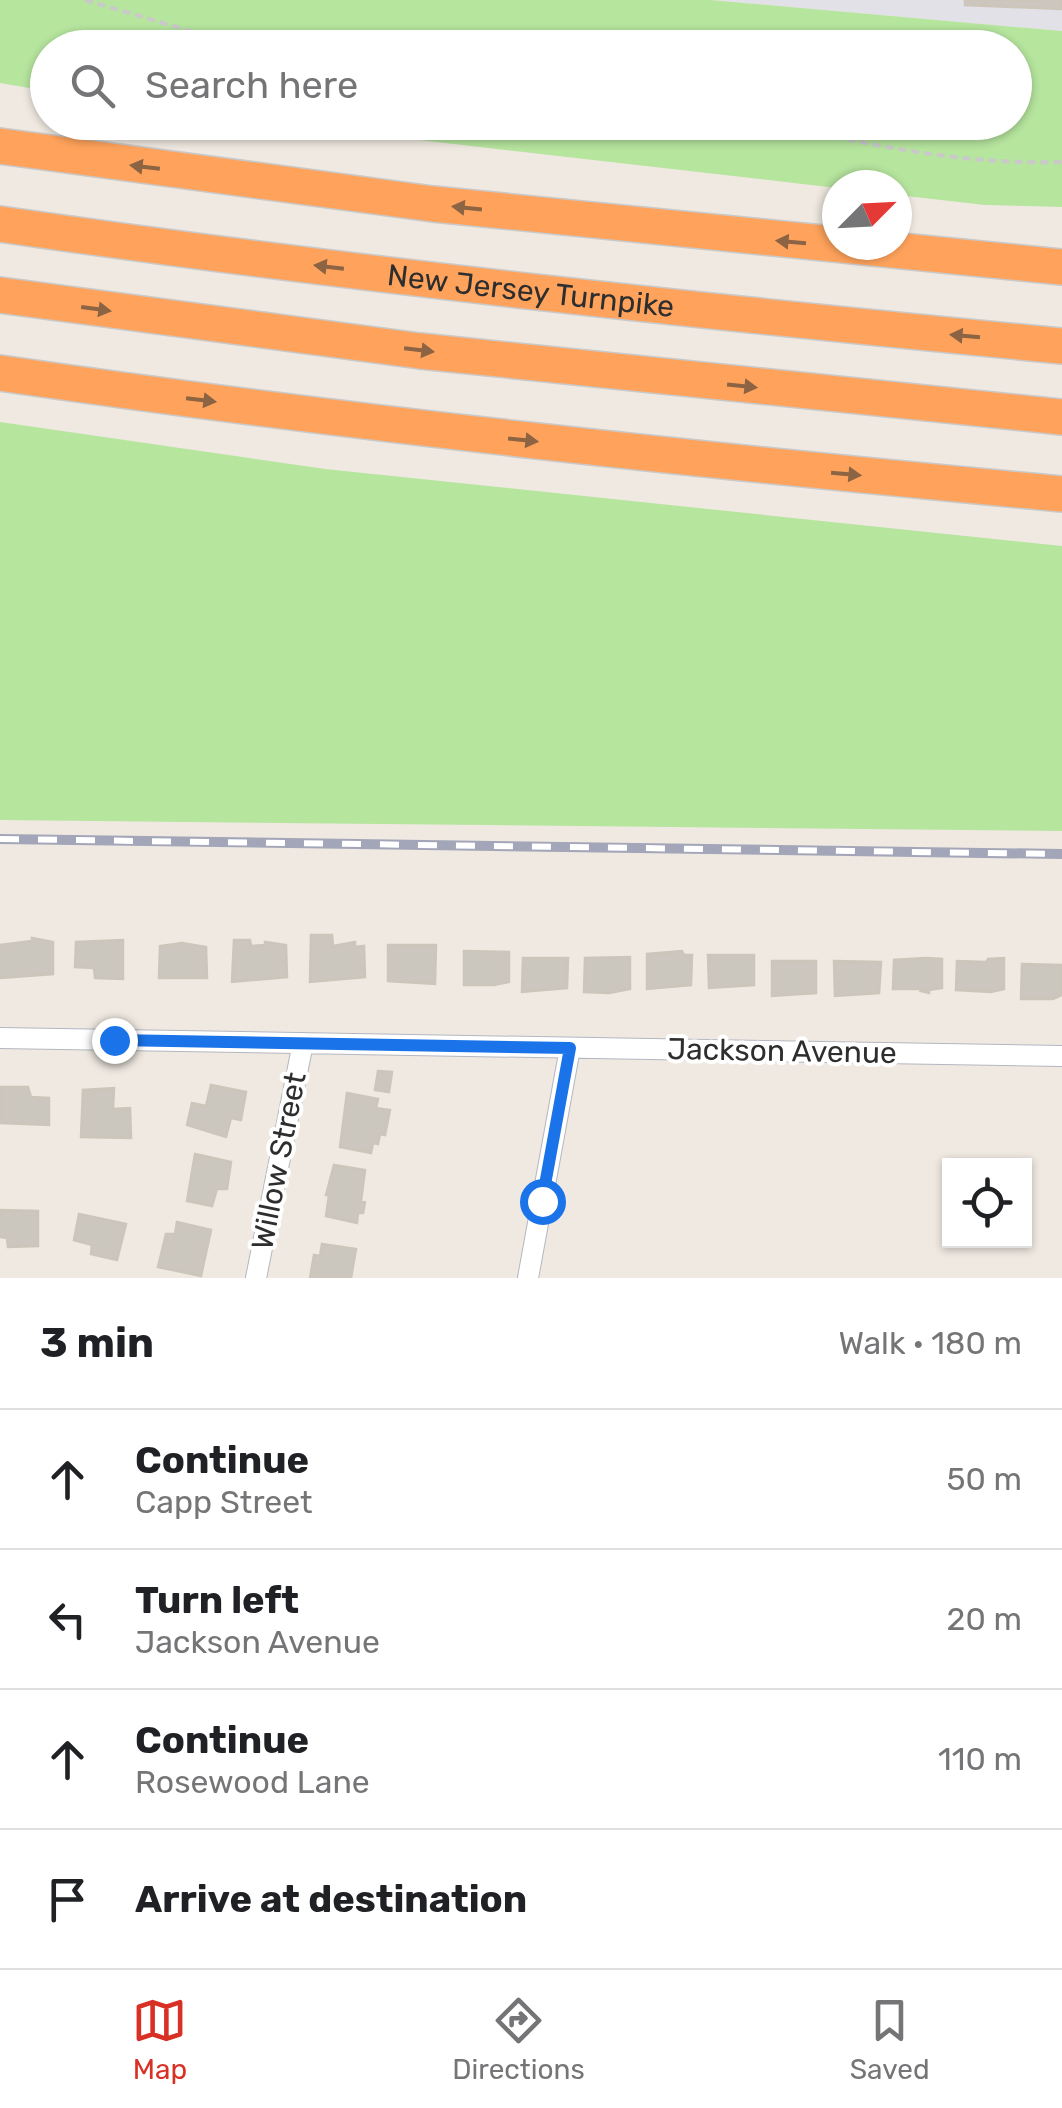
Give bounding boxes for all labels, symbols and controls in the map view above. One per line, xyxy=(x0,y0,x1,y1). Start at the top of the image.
search box xyxy=(30,30,1032,140)
icon: search xyxy=(65,58,120,113)
text: Search here xyxy=(145,62,358,108)
one-way arrow xyxy=(129,159,160,175)
north arrow xyxy=(822,170,912,260)
one-way arrow xyxy=(451,200,483,216)
one-way arrow xyxy=(774,233,806,249)
street label: New Jersey Turnpike xyxy=(385,257,676,325)
one-way arrow xyxy=(312,259,344,275)
one-way arrow xyxy=(81,302,113,318)
one-way arrow xyxy=(949,328,980,344)
one-way arrow xyxy=(403,342,435,358)
one-way arrow xyxy=(726,378,758,394)
one-way arrow xyxy=(185,393,217,409)
one-way arrow xyxy=(508,433,540,449)
one-way arrow xyxy=(831,466,863,482)
route end xyxy=(92,1018,138,1064)
street label: Jackson Avenue xyxy=(667,1031,897,1071)
street label: Willow Street xyxy=(244,1069,314,1253)
map controls xyxy=(942,1158,1032,1248)
button: locate xyxy=(942,1158,1032,1248)
route start xyxy=(520,1179,566,1225)
text: 3 min xyxy=(40,1318,154,1368)
text: Walk · 180 m xyxy=(839,1324,1022,1362)
text: Continue xyxy=(135,1437,309,1483)
icon: ahead xyxy=(40,1452,95,1507)
text: 50 m xyxy=(946,1460,1022,1498)
text: Capp Street xyxy=(135,1483,312,1521)
text: Turn left xyxy=(135,1577,299,1623)
icon: left xyxy=(40,1592,95,1647)
text: 20 m xyxy=(947,1600,1022,1638)
text: Jackson Avenue xyxy=(135,1623,380,1661)
text: Continue xyxy=(135,1717,309,1763)
icon: ahead xyxy=(40,1732,95,1787)
text: 110 m xyxy=(938,1740,1022,1778)
text: Rosewood Lane xyxy=(135,1763,370,1801)
icon: arrive xyxy=(40,1872,95,1927)
text: Arrive at destination xyxy=(135,1876,527,1922)
tab: Map xyxy=(132,1993,187,2086)
tab: Directions xyxy=(452,1993,585,2086)
tab: Saved xyxy=(850,1993,930,2086)

